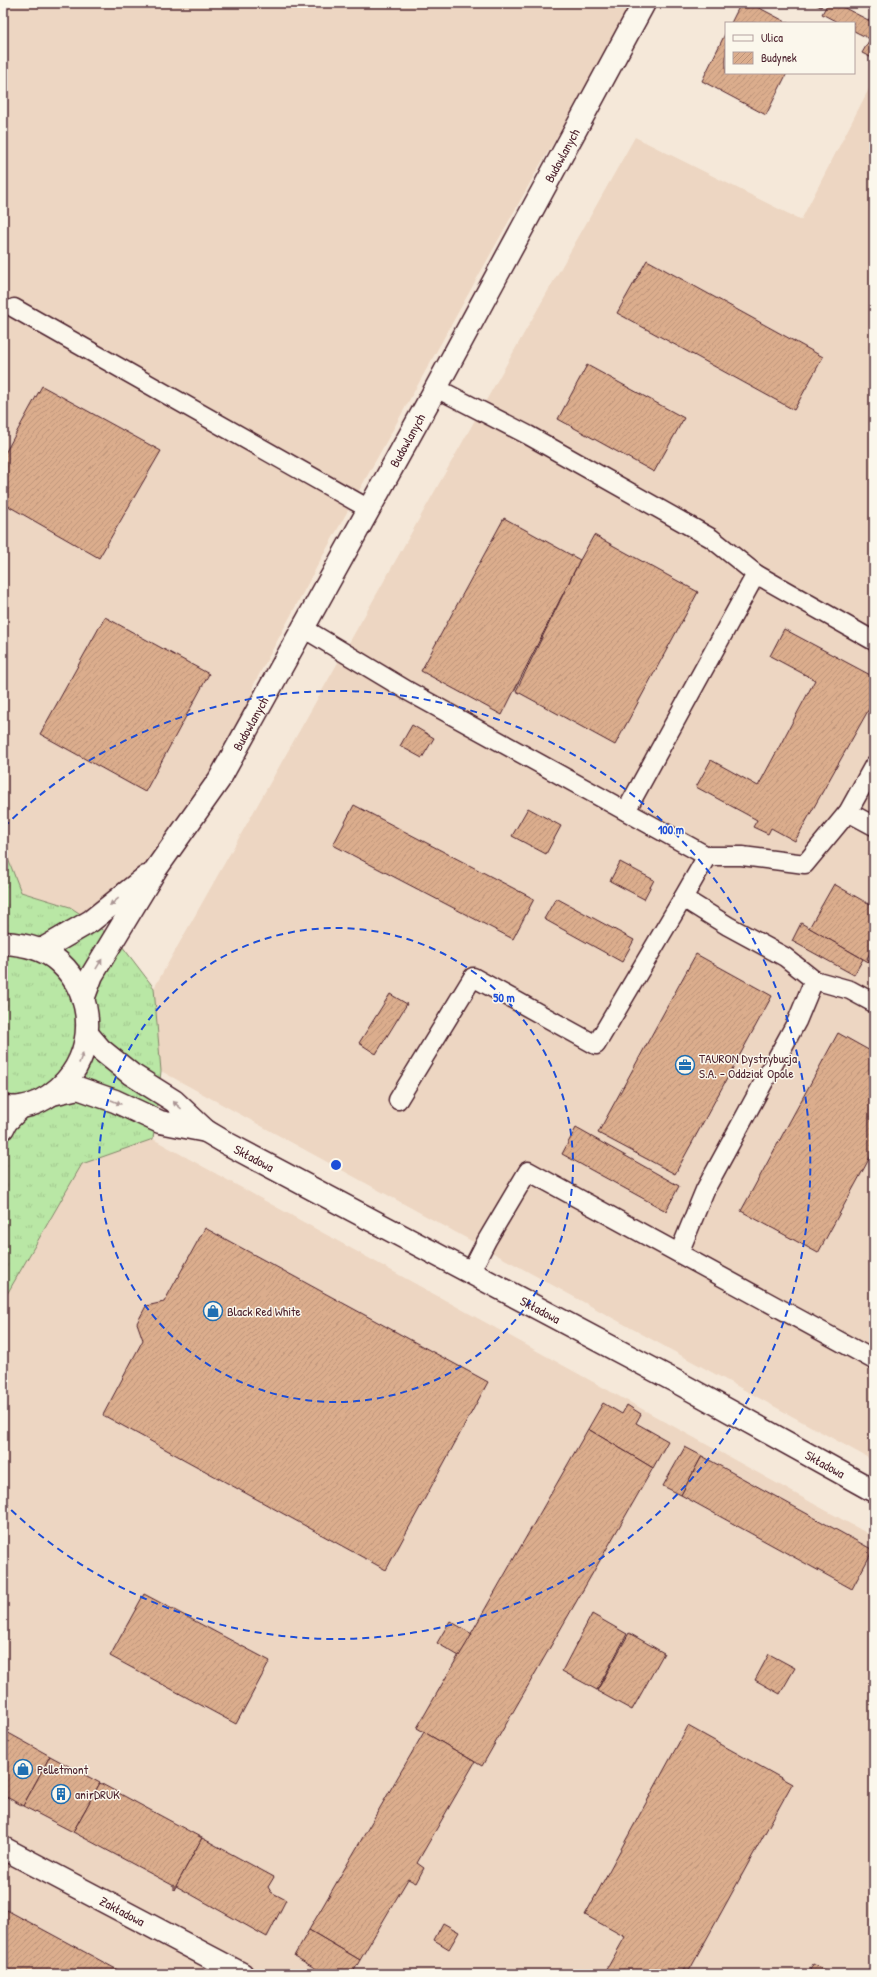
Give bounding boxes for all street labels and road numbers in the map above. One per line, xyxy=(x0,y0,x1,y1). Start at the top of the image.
street label: Budowlanych xyxy=(540,125,584,185)
street label: Budowlanych xyxy=(385,410,429,470)
street label: Budowlanych xyxy=(228,693,273,754)
street label: Składowa xyxy=(231,1140,277,1176)
street label: Składowa xyxy=(517,1292,564,1328)
street label: Składowa xyxy=(802,1446,848,1482)
street label: Zakładowa xyxy=(97,1892,148,1930)

